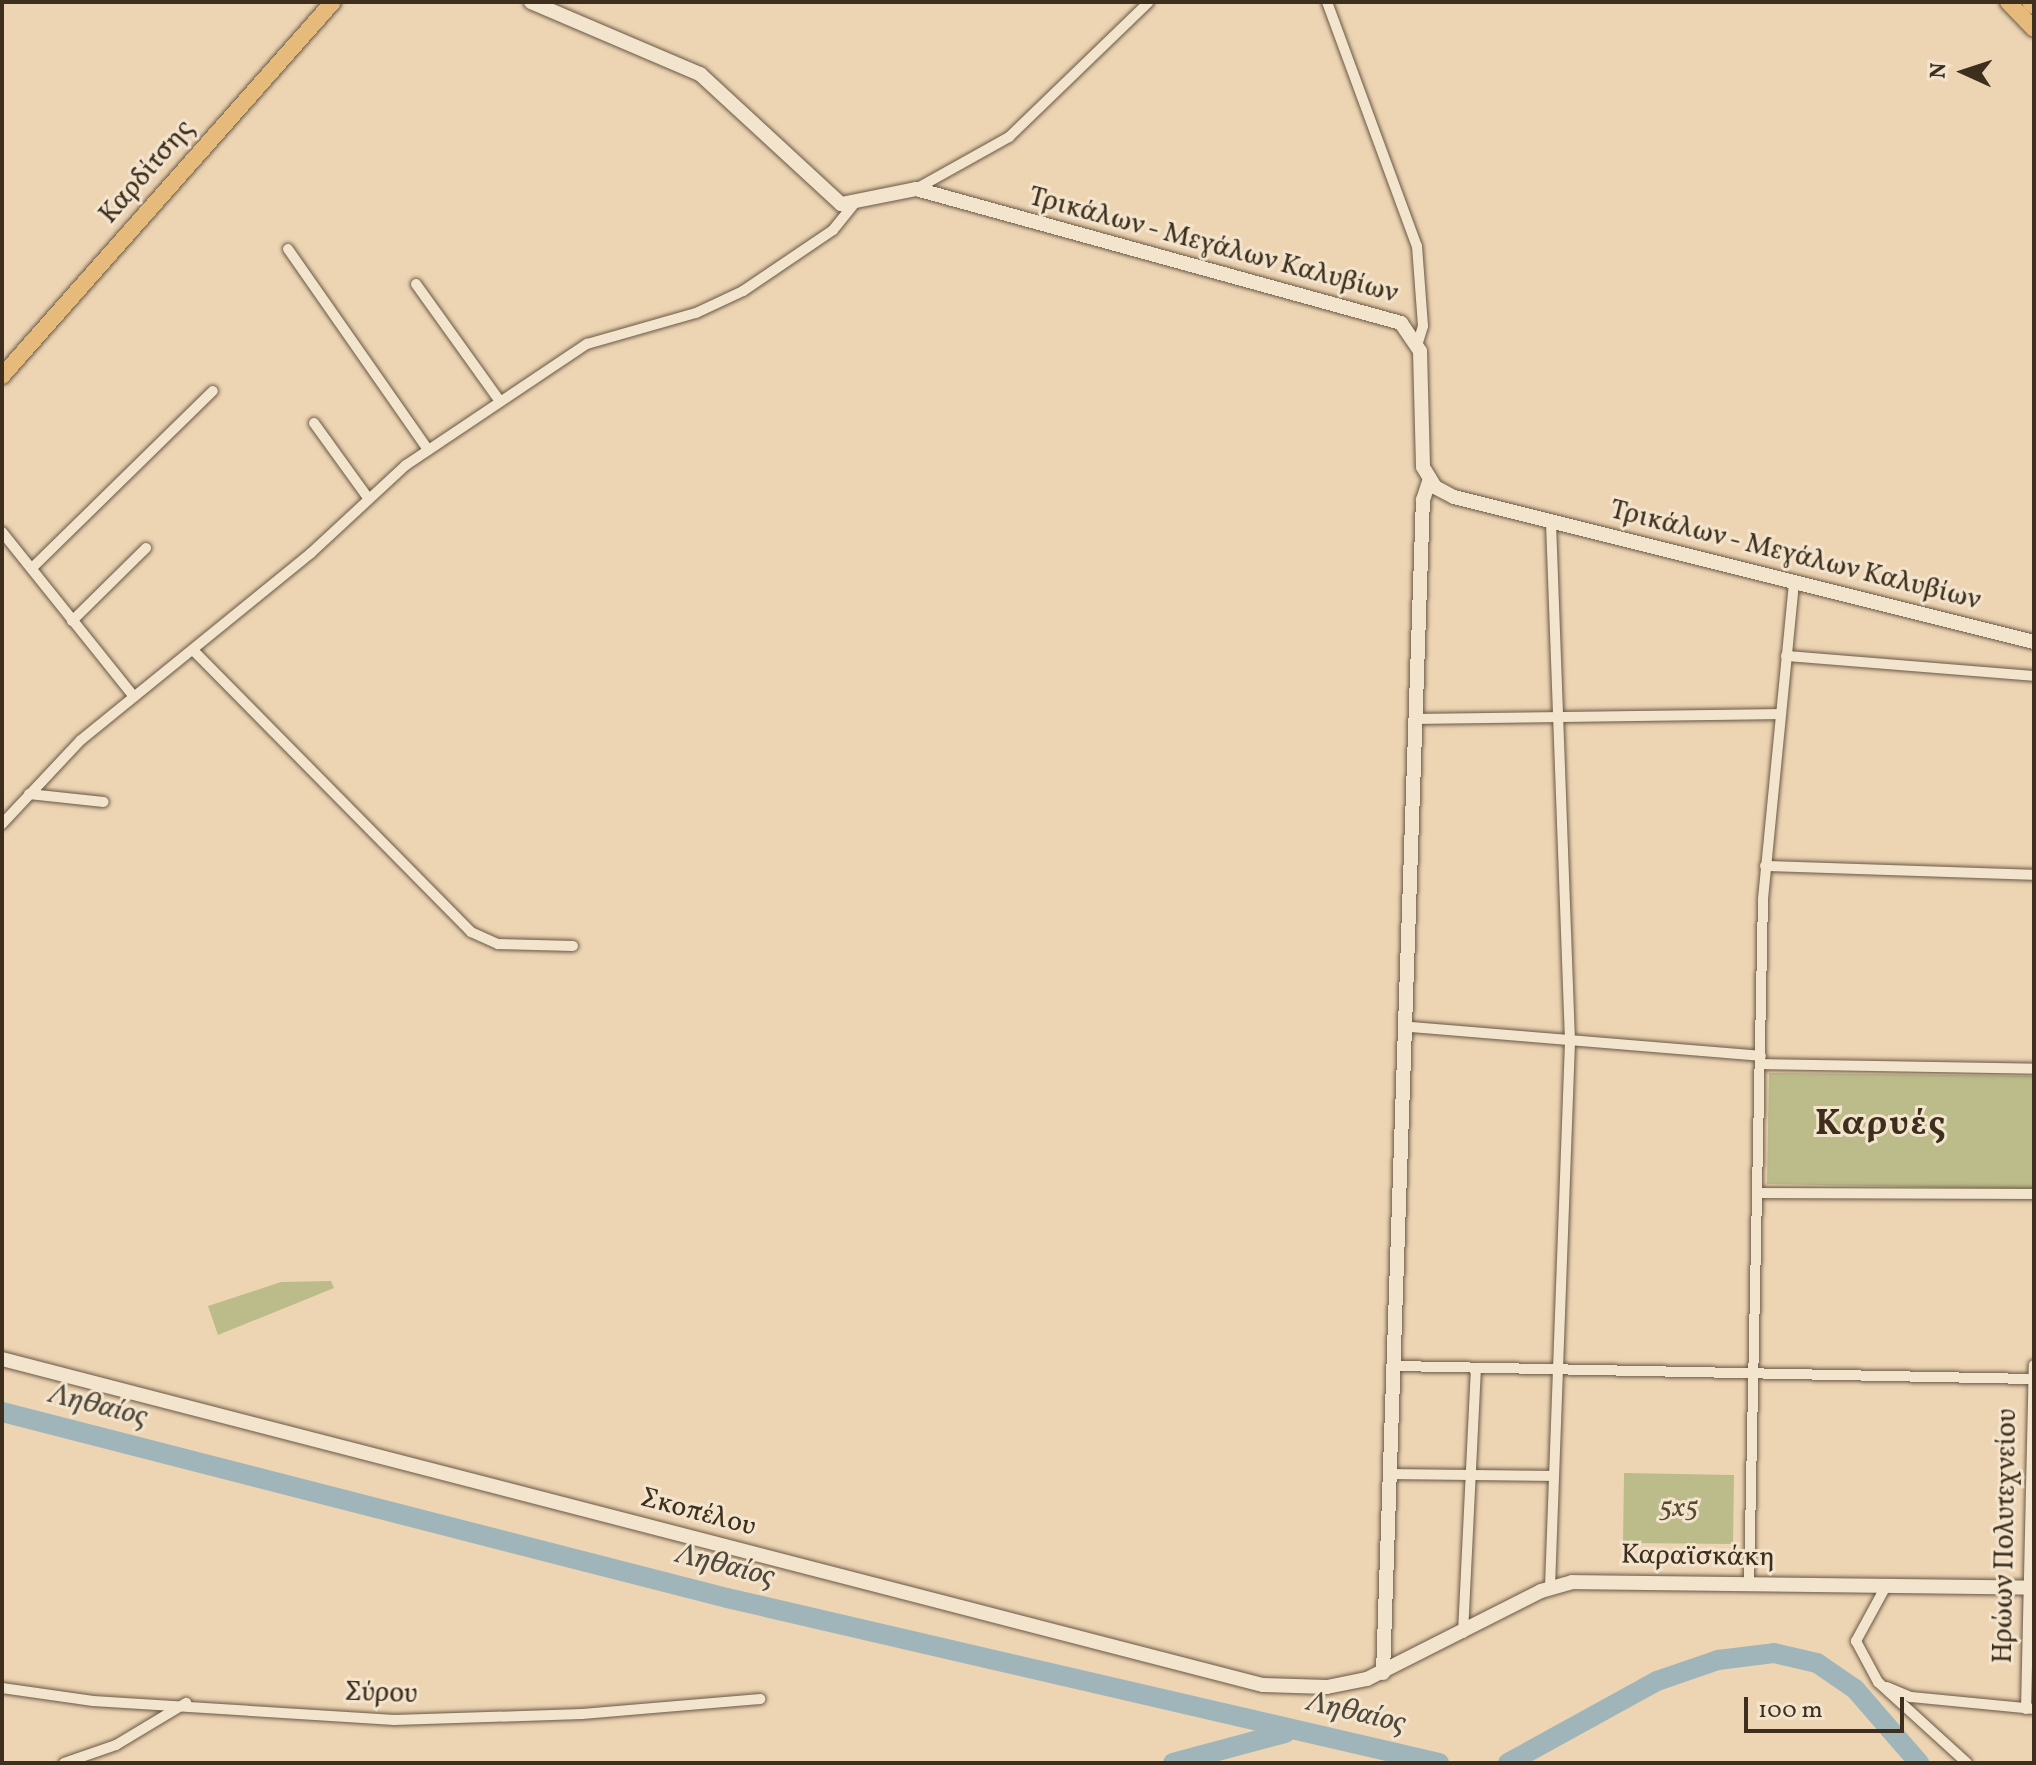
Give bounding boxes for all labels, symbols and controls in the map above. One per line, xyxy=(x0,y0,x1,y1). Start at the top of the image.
north arrow xyxy=(1924,32,2004,112)
text: N xyxy=(1924,62,1955,80)
street label: Καρδίτσης xyxy=(92,113,202,231)
street label: Τρικάλων - Μεγάλων Καλυβίων xyxy=(1023,180,1403,312)
street label: Τρικάλων - Μεγάλων Καλυβίων xyxy=(1605,493,1985,619)
district label: Καρυές xyxy=(1815,1104,1947,1148)
water label: Ληθαίος xyxy=(45,1376,151,1436)
street label: Ηρώων Πολυτεχνείου xyxy=(1987,1408,2025,1664)
street label: Σκοπέλου xyxy=(637,1482,759,1544)
park label: 5x5 xyxy=(1660,1492,1698,1526)
water label: Ληθαίος xyxy=(672,1536,778,1596)
street label: Καραϊσκάκη xyxy=(1621,1539,1775,1575)
street label: Σύρου xyxy=(344,1676,418,1712)
scale bar xyxy=(1748,1681,1908,1731)
water label: Ληθαίος xyxy=(1303,1684,1409,1742)
text: 100 m xyxy=(1758,1694,1823,1728)

